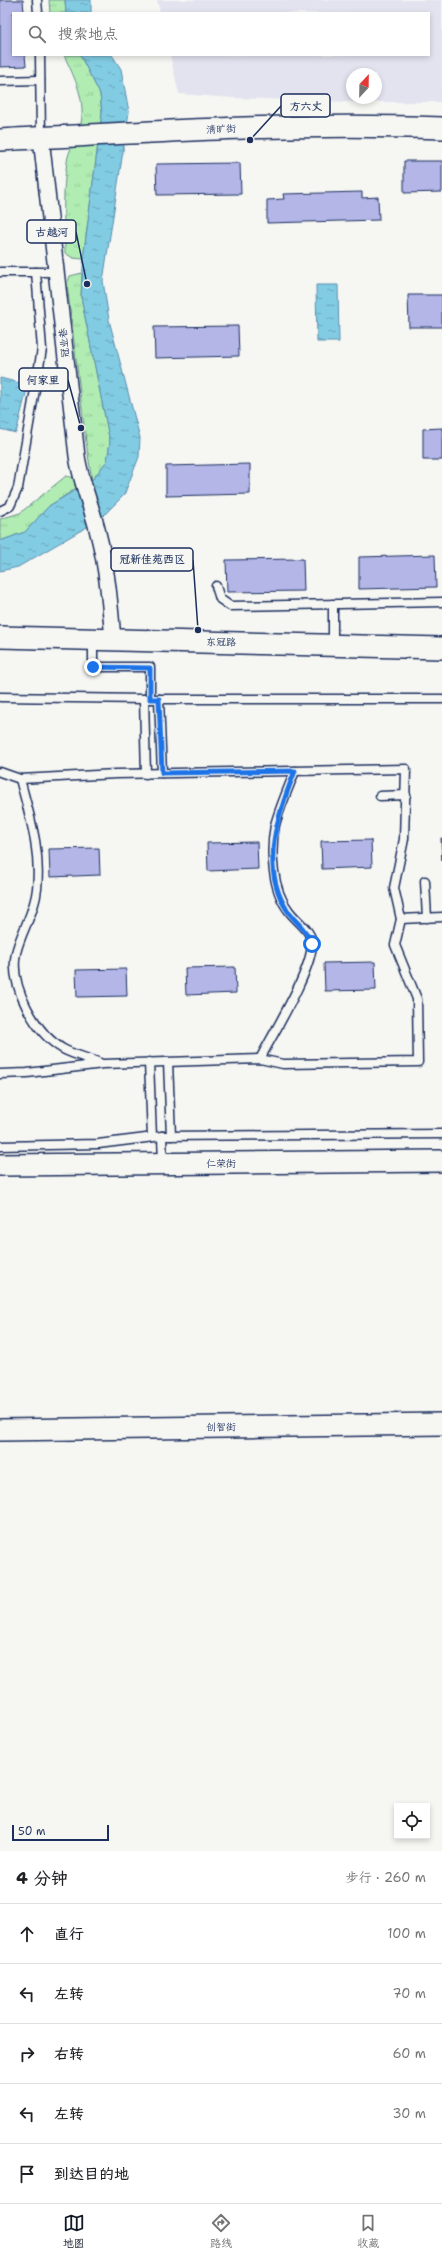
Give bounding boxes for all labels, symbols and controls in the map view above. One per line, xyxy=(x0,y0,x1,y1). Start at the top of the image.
search box xyxy=(12,12,430,56)
icon: search xyxy=(26,23,48,45)
text: 搜索地点 xyxy=(58,24,118,44)
north arrow xyxy=(346,68,382,104)
callout: 方六丈 xyxy=(281,94,330,117)
text: 方六丈 xyxy=(290,99,323,114)
street label: 清旷街 xyxy=(206,122,236,136)
callout: 古越河 xyxy=(27,220,76,243)
text: 古越河 xyxy=(36,225,69,240)
street label: 冠业巷 xyxy=(56,326,72,359)
callout: 何家里 xyxy=(19,368,68,391)
text: 何家里 xyxy=(27,373,60,388)
callout: 冠新佳苑西区 xyxy=(111,548,193,571)
text: 冠新佳苑西区 xyxy=(119,552,185,567)
street label: 东冠路 xyxy=(206,635,236,649)
route end xyxy=(84,658,102,676)
route start xyxy=(303,935,321,953)
street label: 仁荣街 xyxy=(206,1157,236,1170)
street label: 创智街 xyxy=(206,1420,236,1434)
map controls xyxy=(394,1803,430,1839)
button: locate xyxy=(394,1803,430,1839)
scale bar xyxy=(12,1823,109,1842)
text: 50 m xyxy=(18,1824,46,1839)
text: 4 分钟 xyxy=(16,1867,68,1889)
text: 步行 · 260 m xyxy=(345,1869,426,1886)
icon: ahead xyxy=(16,1923,38,1945)
text: 直行 xyxy=(54,1924,84,1944)
text: 100 m xyxy=(387,1925,426,1942)
icon: left xyxy=(16,1983,38,2005)
text: 左转 xyxy=(54,1984,84,2004)
text: 70 m xyxy=(392,1985,426,2002)
icon: right xyxy=(16,2043,38,2065)
text: 右转 xyxy=(54,2044,84,2064)
text: 60 m xyxy=(393,2045,426,2062)
icon: left xyxy=(16,2103,38,2125)
text: 左转 xyxy=(54,2104,84,2124)
text: 30 m xyxy=(392,2105,426,2122)
icon: arrive xyxy=(16,2163,38,2185)
text: 到达目的地 xyxy=(54,2164,129,2184)
tab: 地图 xyxy=(63,2212,85,2251)
tab: 路线 xyxy=(210,2212,232,2251)
tab: 收藏 xyxy=(357,2212,379,2251)

